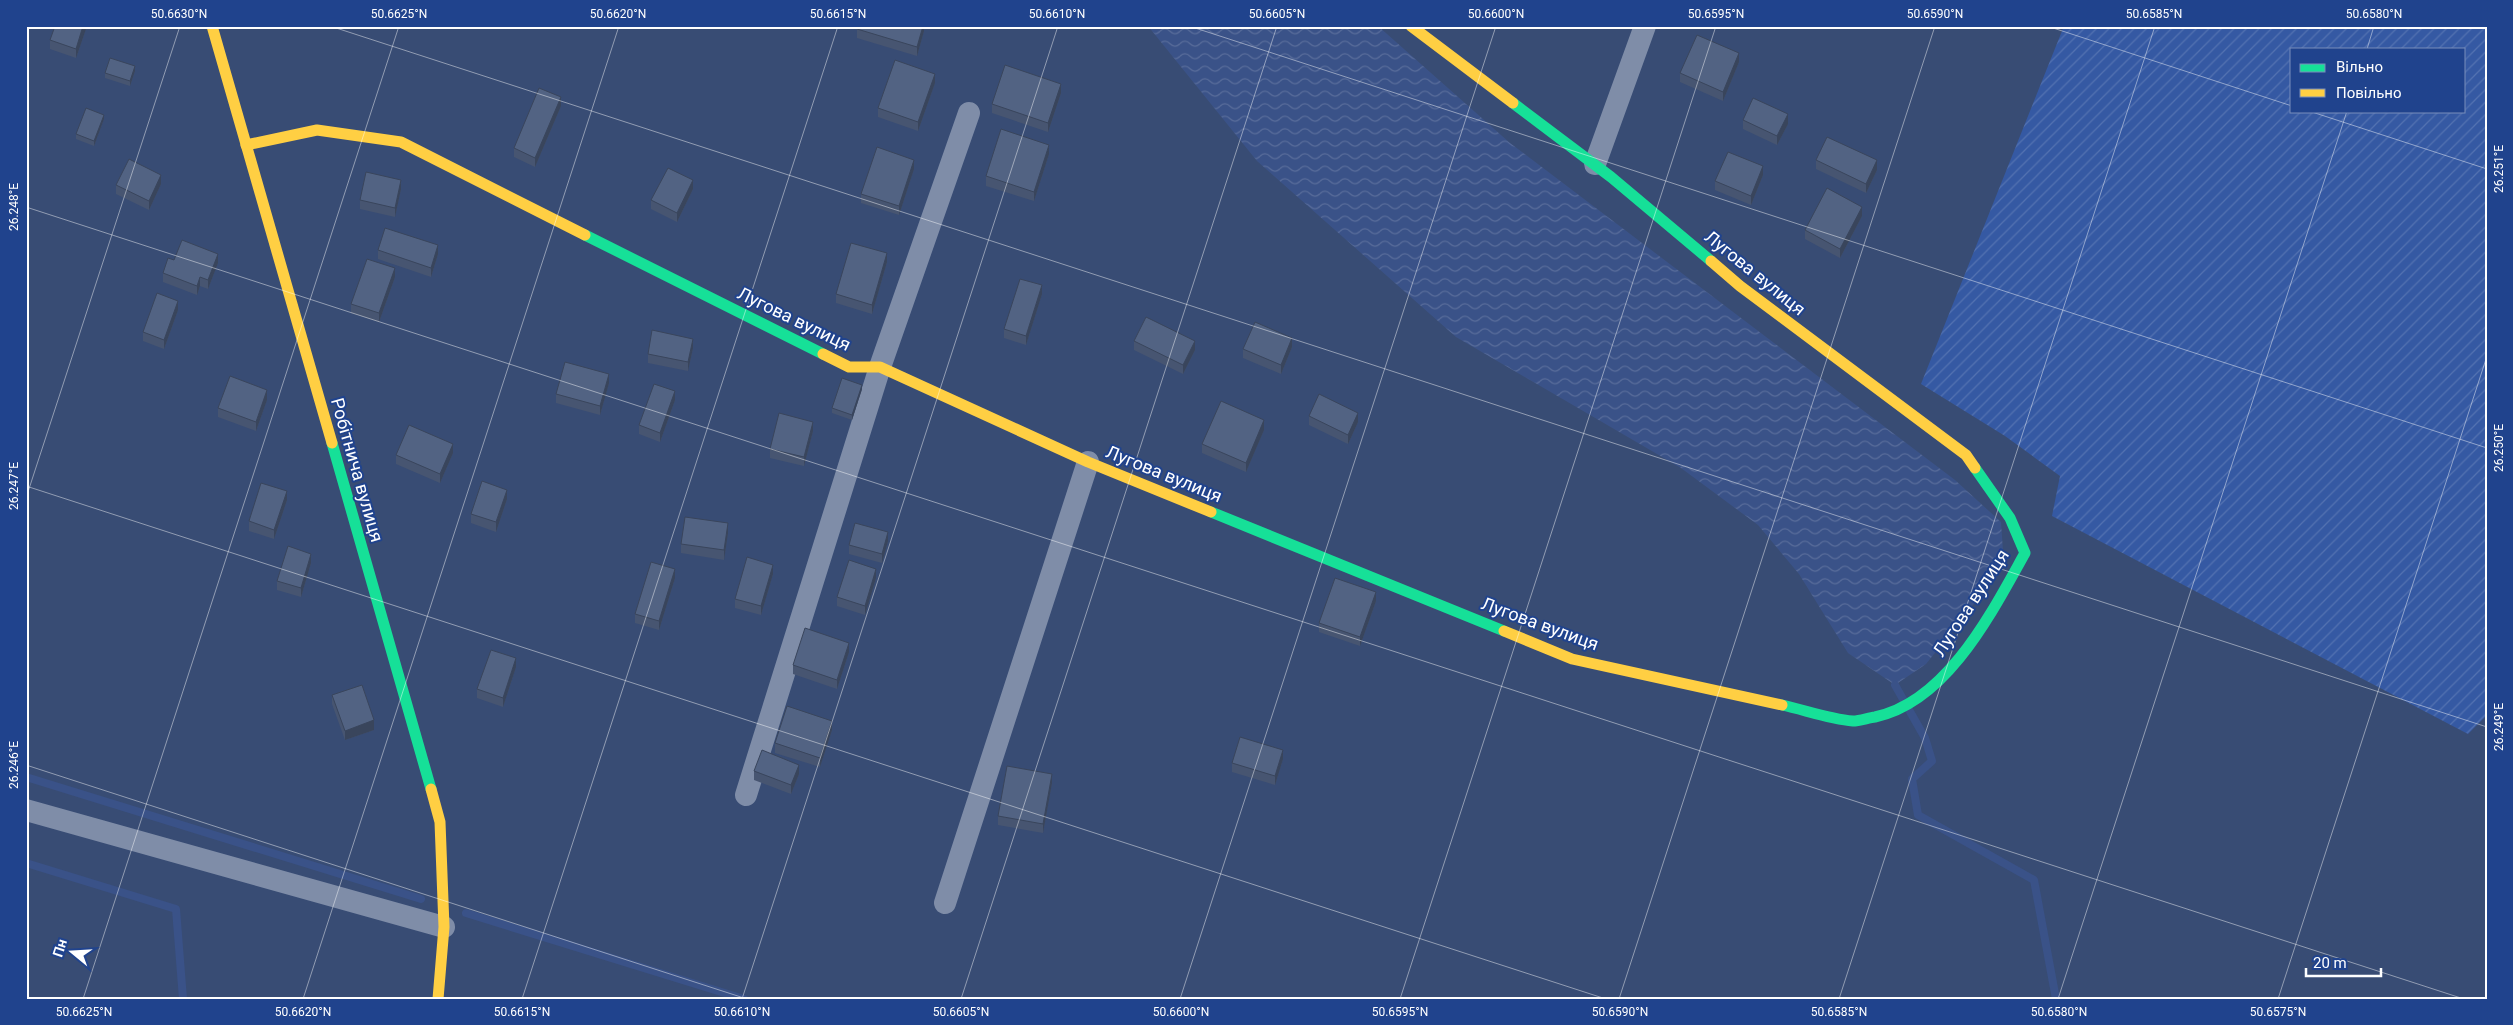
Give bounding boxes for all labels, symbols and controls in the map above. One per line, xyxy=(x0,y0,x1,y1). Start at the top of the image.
text: 50.6630°N xyxy=(151,7,207,21)
text: 50.6625°N xyxy=(371,7,427,21)
text: 50.6620°N xyxy=(590,7,646,21)
text: 50.6615°N xyxy=(810,7,866,21)
text: 50.6610°N xyxy=(1029,7,1085,21)
text: 50.6605°N xyxy=(1249,7,1305,21)
text: 50.6600°N xyxy=(1468,7,1524,21)
text: 50.6595°N xyxy=(1688,7,1744,21)
text: 50.6590°N xyxy=(1907,7,1963,21)
text: 50.6585°N xyxy=(2126,7,2182,21)
text: 50.6580°N xyxy=(2346,7,2402,21)
legend xyxy=(2290,48,2466,112)
text: Вільно xyxy=(2336,58,2383,76)
text: Повільно xyxy=(2336,84,2402,102)
text: 26.251°E xyxy=(2492,145,2506,193)
text: 26.248°E xyxy=(7,183,21,231)
street label: Лугова вулиця xyxy=(1701,226,1810,320)
street label: Лугова вулиця xyxy=(734,282,854,355)
street label: Робітнича вулиця xyxy=(327,395,388,544)
text: 26.250°E xyxy=(2492,424,2506,472)
street label: Лугова вулиця xyxy=(1103,441,1225,506)
text: 26.247°E xyxy=(7,462,21,510)
street label: Лугова вулиця xyxy=(1928,545,2013,660)
street label: Лугова вулиця xyxy=(1479,593,1602,654)
text: 26.249°E xyxy=(2492,703,2506,751)
text: 26.246°E xyxy=(7,741,21,789)
north arrow xyxy=(48,928,98,978)
text: Пн xyxy=(49,937,70,959)
scale bar xyxy=(2306,945,2380,977)
text: 20 m xyxy=(2313,954,2347,972)
text: 50.6625°N xyxy=(56,1005,112,1019)
text: 50.6620°N xyxy=(275,1005,331,1019)
text: 50.6615°N xyxy=(494,1005,550,1019)
text: 50.6610°N xyxy=(714,1005,770,1019)
text: 50.6605°N xyxy=(933,1005,989,1019)
text: 50.6600°N xyxy=(1153,1005,1209,1019)
text: 50.6595°N xyxy=(1372,1005,1428,1019)
text: 50.6590°N xyxy=(1592,1005,1648,1019)
text: 50.6585°N xyxy=(1811,1005,1867,1019)
text: 50.6580°N xyxy=(2031,1005,2087,1019)
text: 50.6575°N xyxy=(2250,1005,2306,1019)

